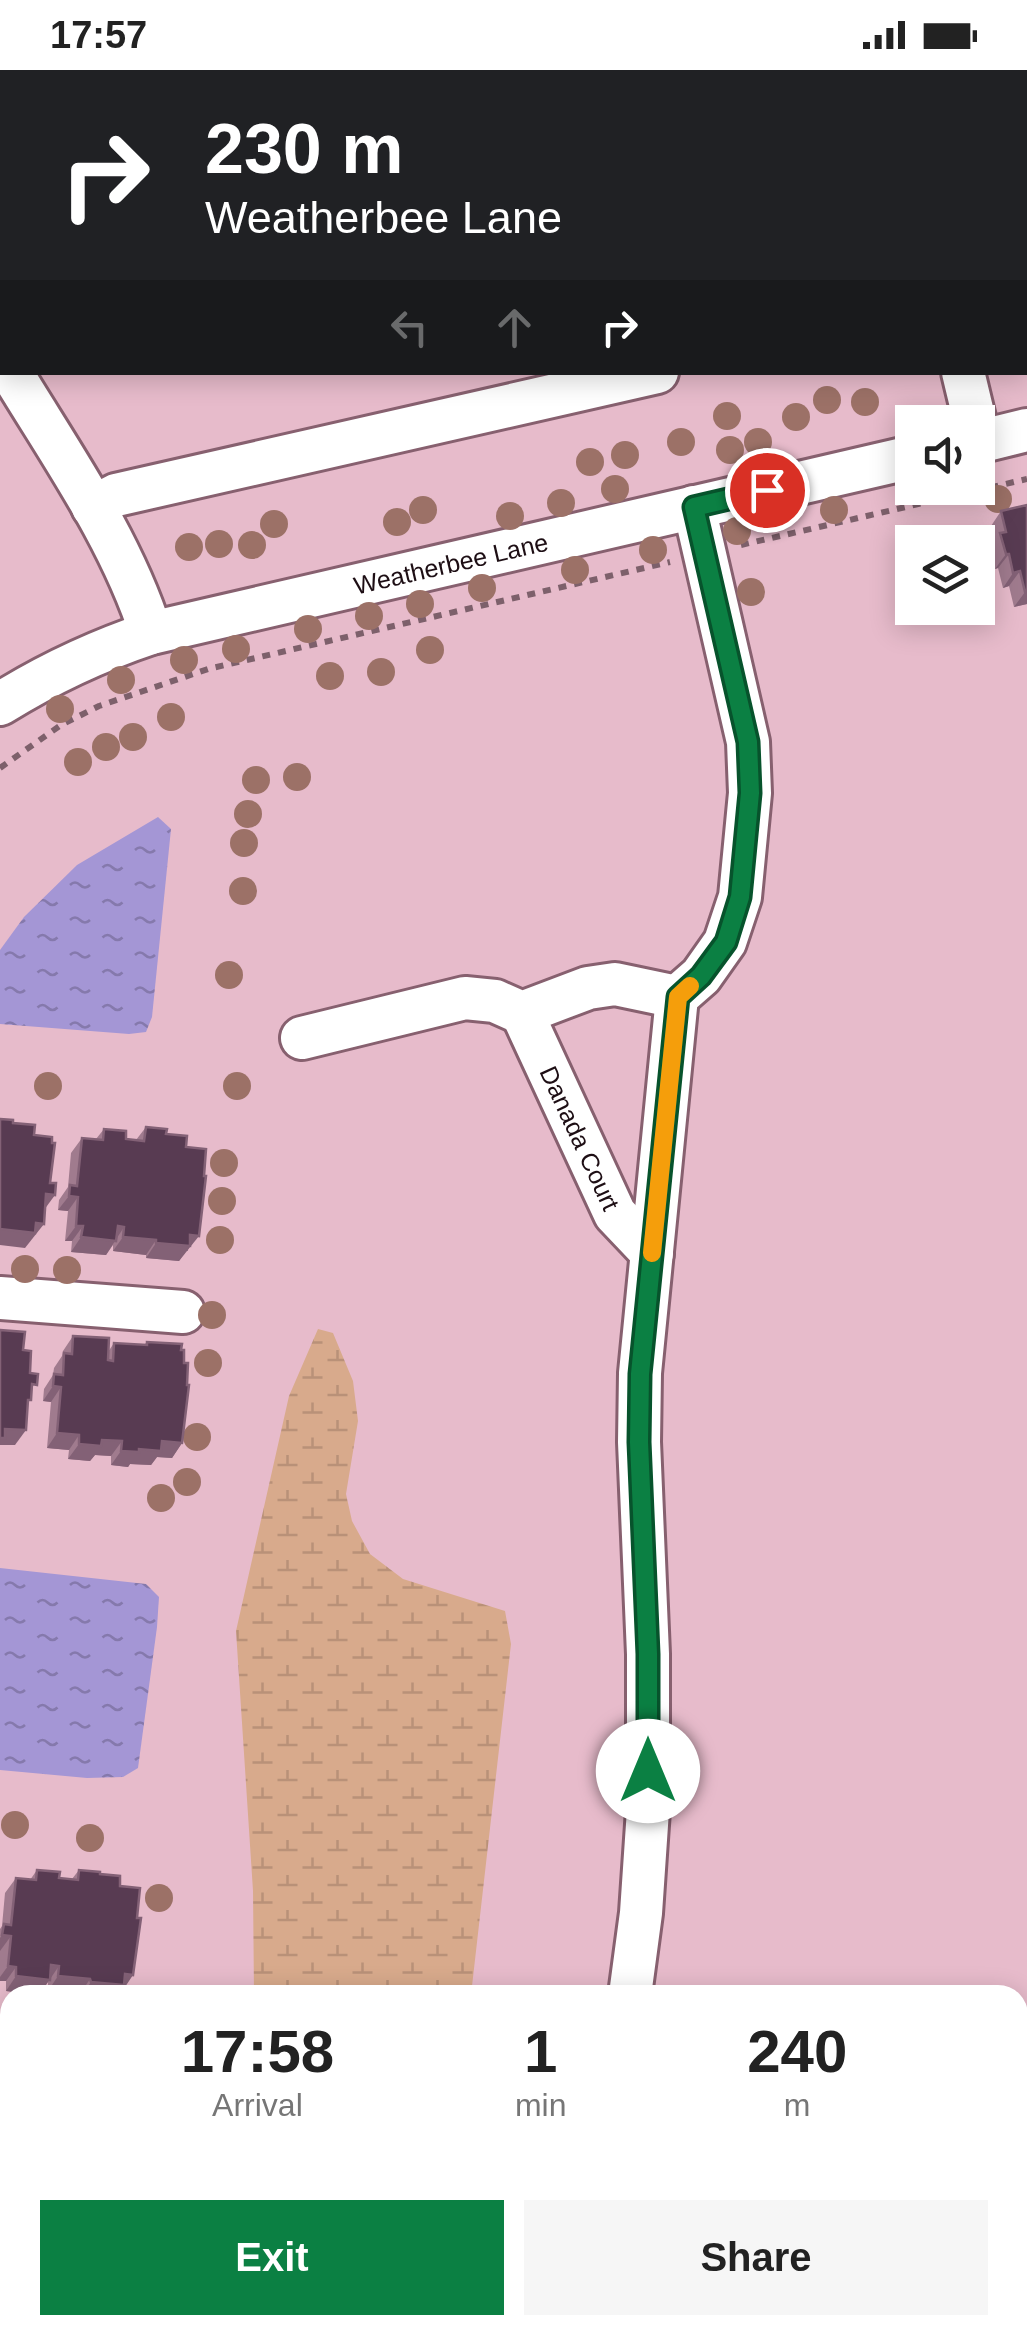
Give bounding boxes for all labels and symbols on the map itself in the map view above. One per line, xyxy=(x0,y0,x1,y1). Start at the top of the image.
pin xyxy=(725,448,810,533)
street label: Weatherbee Lane xyxy=(351,528,551,600)
street label: Danada Court xyxy=(535,1062,625,1215)
position arrow xyxy=(596,1719,700,1823)

